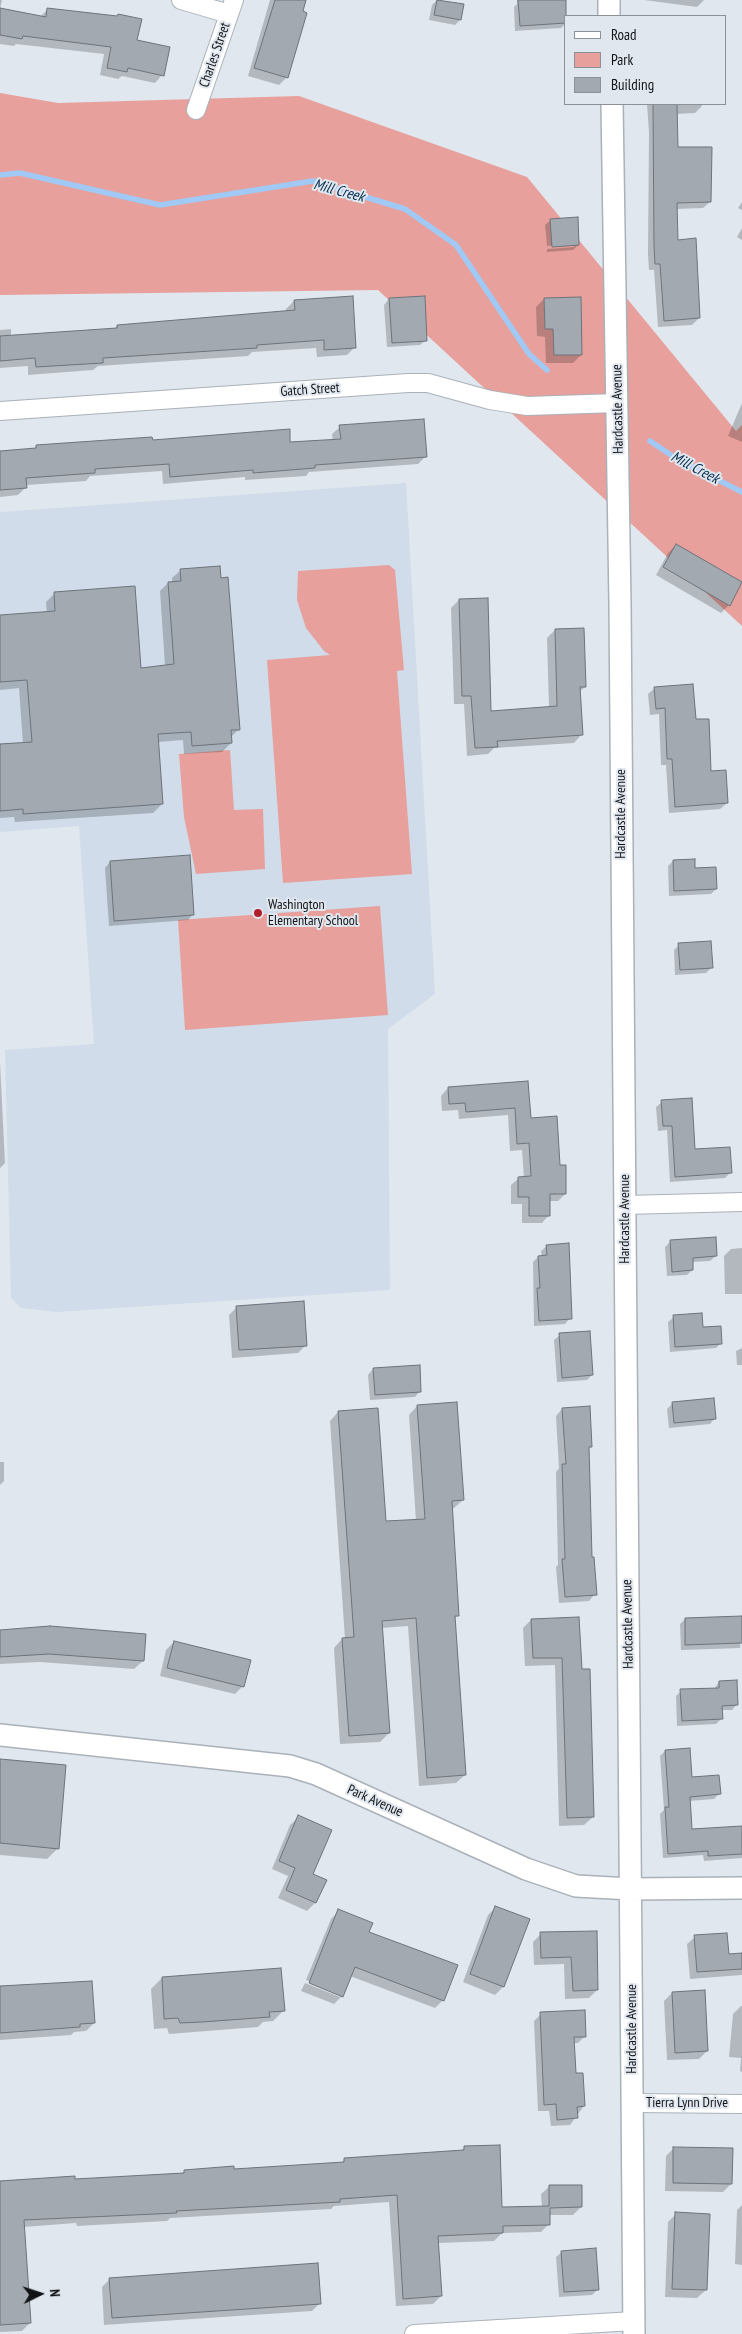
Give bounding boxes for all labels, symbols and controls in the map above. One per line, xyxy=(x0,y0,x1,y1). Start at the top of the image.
legend xyxy=(564,15,727,105)
street label: Charles Street xyxy=(196,20,234,90)
text: Road xyxy=(611,25,637,44)
text: Park xyxy=(611,50,633,69)
text: Building xyxy=(611,75,654,94)
water label: Mill Creek xyxy=(312,176,366,206)
street label: Hardcastle Avenue xyxy=(609,364,627,454)
street label: Gatch Street xyxy=(280,380,340,400)
water label: Mill Creek xyxy=(668,448,722,488)
street label: Hardcastle Avenue xyxy=(613,769,629,859)
place label: Washington Elementary School xyxy=(268,897,358,930)
marker: Washington Elementary School xyxy=(252,907,264,919)
street label: Hardcastle Avenue xyxy=(617,1174,633,1264)
street label: Hardcastle Avenue xyxy=(619,1579,637,1669)
street label: Park Avenue xyxy=(345,1781,405,1821)
street label: Hardcastle Avenue xyxy=(624,1984,640,2074)
street label: Tierra Lynn Drive xyxy=(646,2095,728,2111)
north arrow xyxy=(15,2269,65,2319)
text: N xyxy=(46,2289,64,2297)

